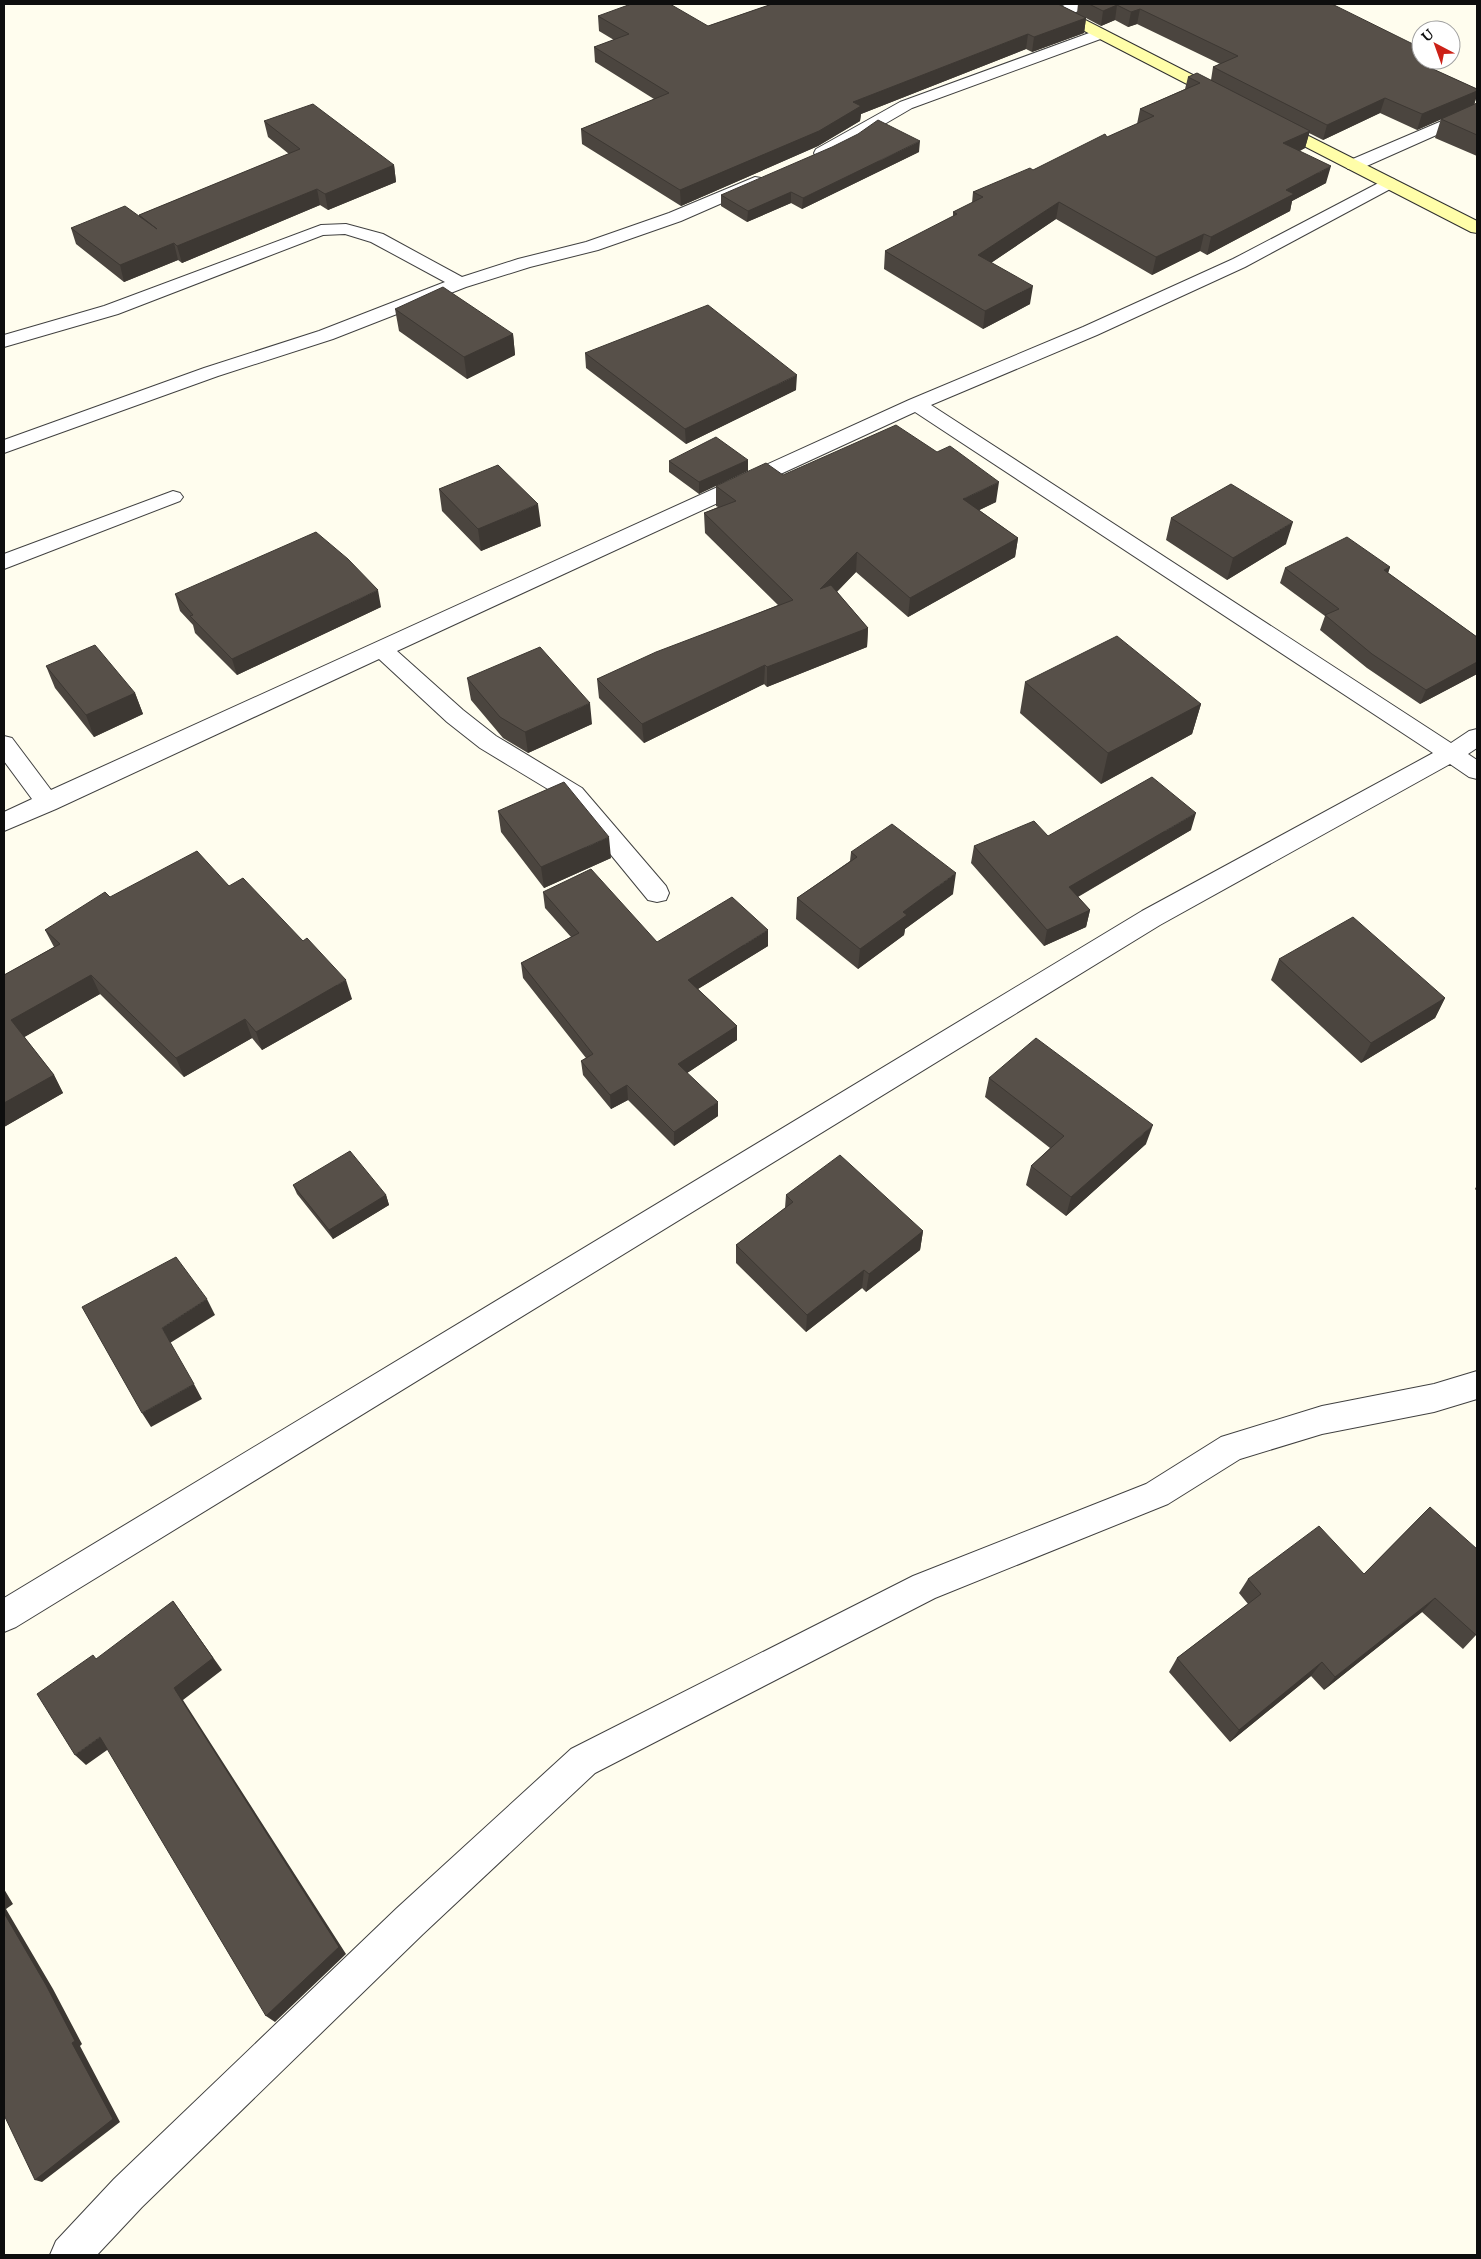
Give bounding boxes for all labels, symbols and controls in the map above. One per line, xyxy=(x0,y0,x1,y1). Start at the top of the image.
north arrow xyxy=(1411,20,1461,70)
text: U xyxy=(1418,25,1438,45)

